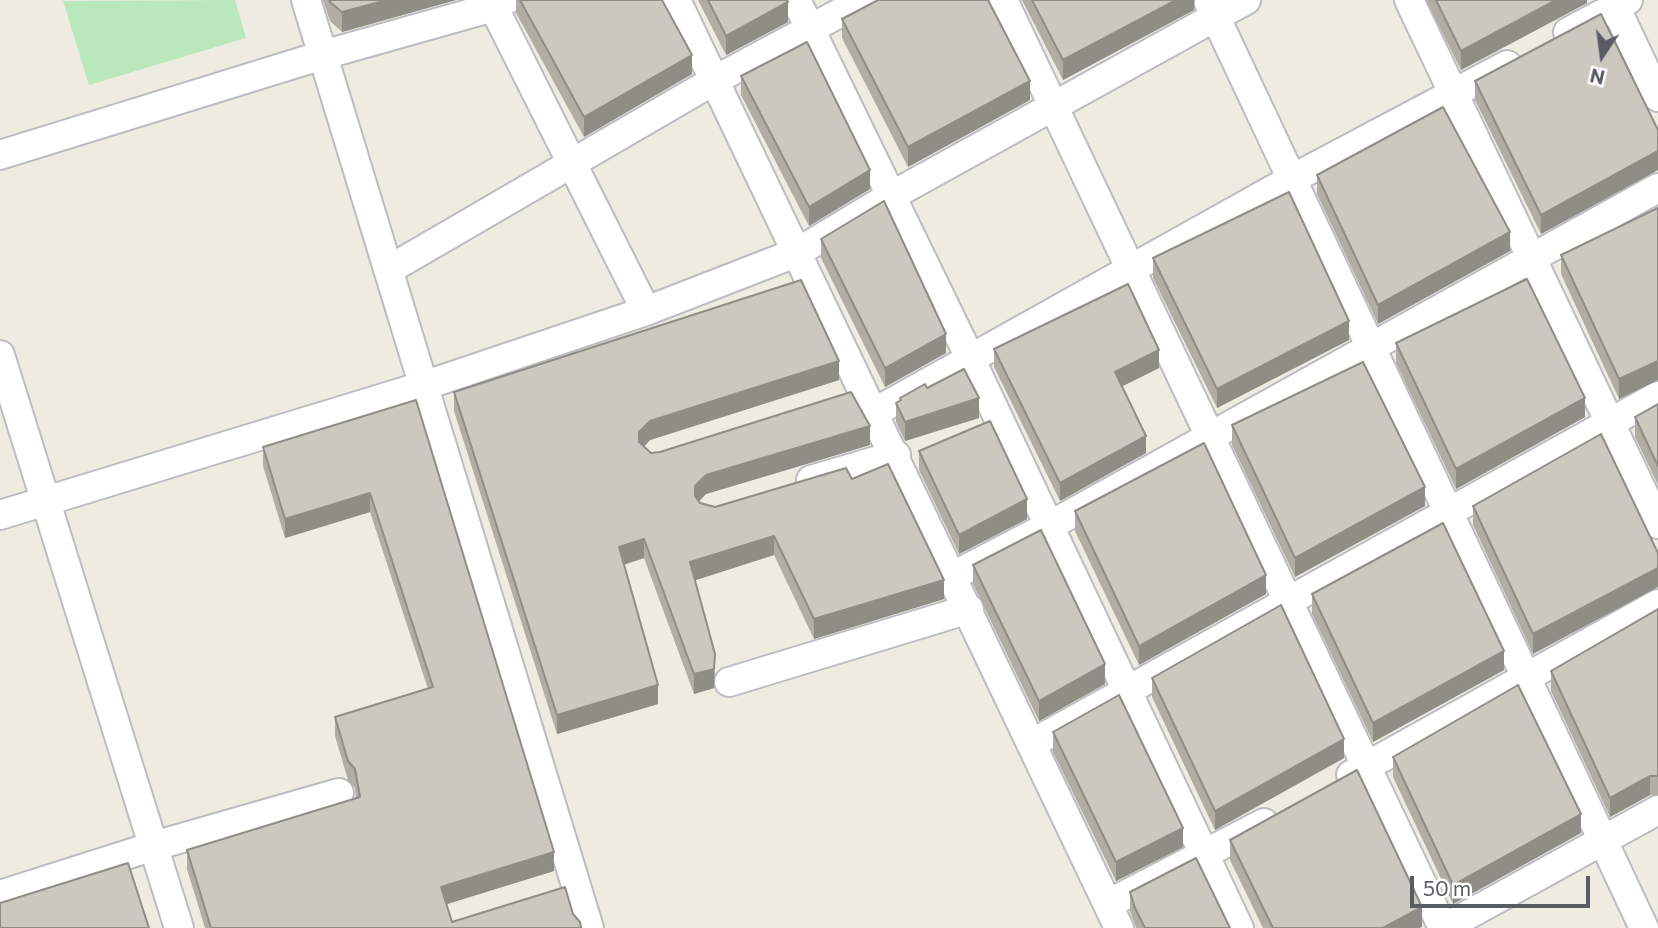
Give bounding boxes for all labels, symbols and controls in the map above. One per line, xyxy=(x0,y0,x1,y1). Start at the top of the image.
north arrow xyxy=(1567,21,1637,91)
text: N xyxy=(1588,64,1607,90)
scale bar xyxy=(1413,862,1593,906)
text: 50 m xyxy=(1423,875,1471,900)

